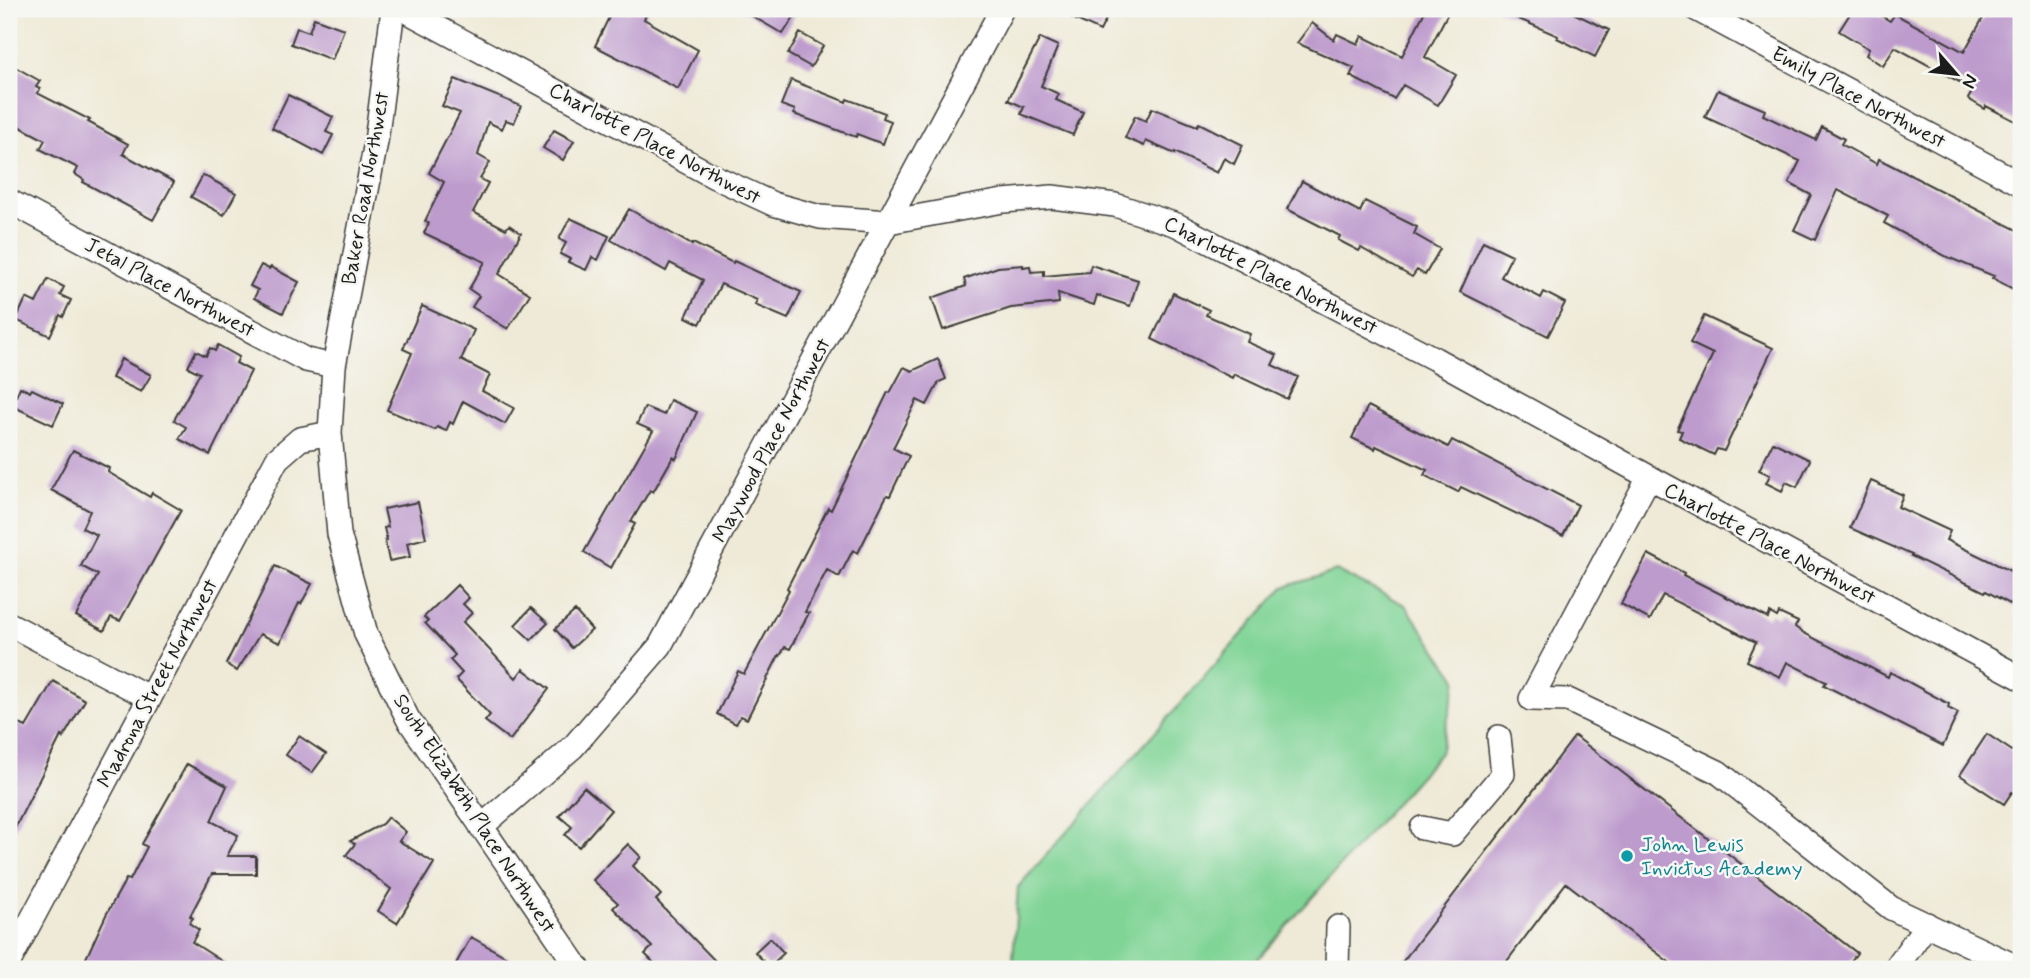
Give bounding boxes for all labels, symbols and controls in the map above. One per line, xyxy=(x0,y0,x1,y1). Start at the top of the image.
north arrow xyxy=(1922,38,1992,108)
street label: Emily Place Northwest xyxy=(1767,40,1951,156)
text: N xyxy=(1956,70,1984,93)
street label: Charlotte Place Northwest xyxy=(544,76,766,212)
street label: Baker Road Northwest xyxy=(335,89,397,287)
street label: Charlotte Place Northwest xyxy=(1159,210,1383,342)
street label: Jetal Place Northwest xyxy=(80,231,260,345)
street label: Maywood Place Northwest xyxy=(706,333,838,548)
street label: Charlotte Place Northwest xyxy=(1659,476,1881,612)
street label: Madrona Street Northwest xyxy=(91,574,225,793)
street label: South Elizabeth Place Northwest xyxy=(386,689,562,939)
place label: John Lewis Invictus Academy xyxy=(1641,831,1802,883)
marker: John Lewis Invictus Academy xyxy=(1619,848,1635,864)

